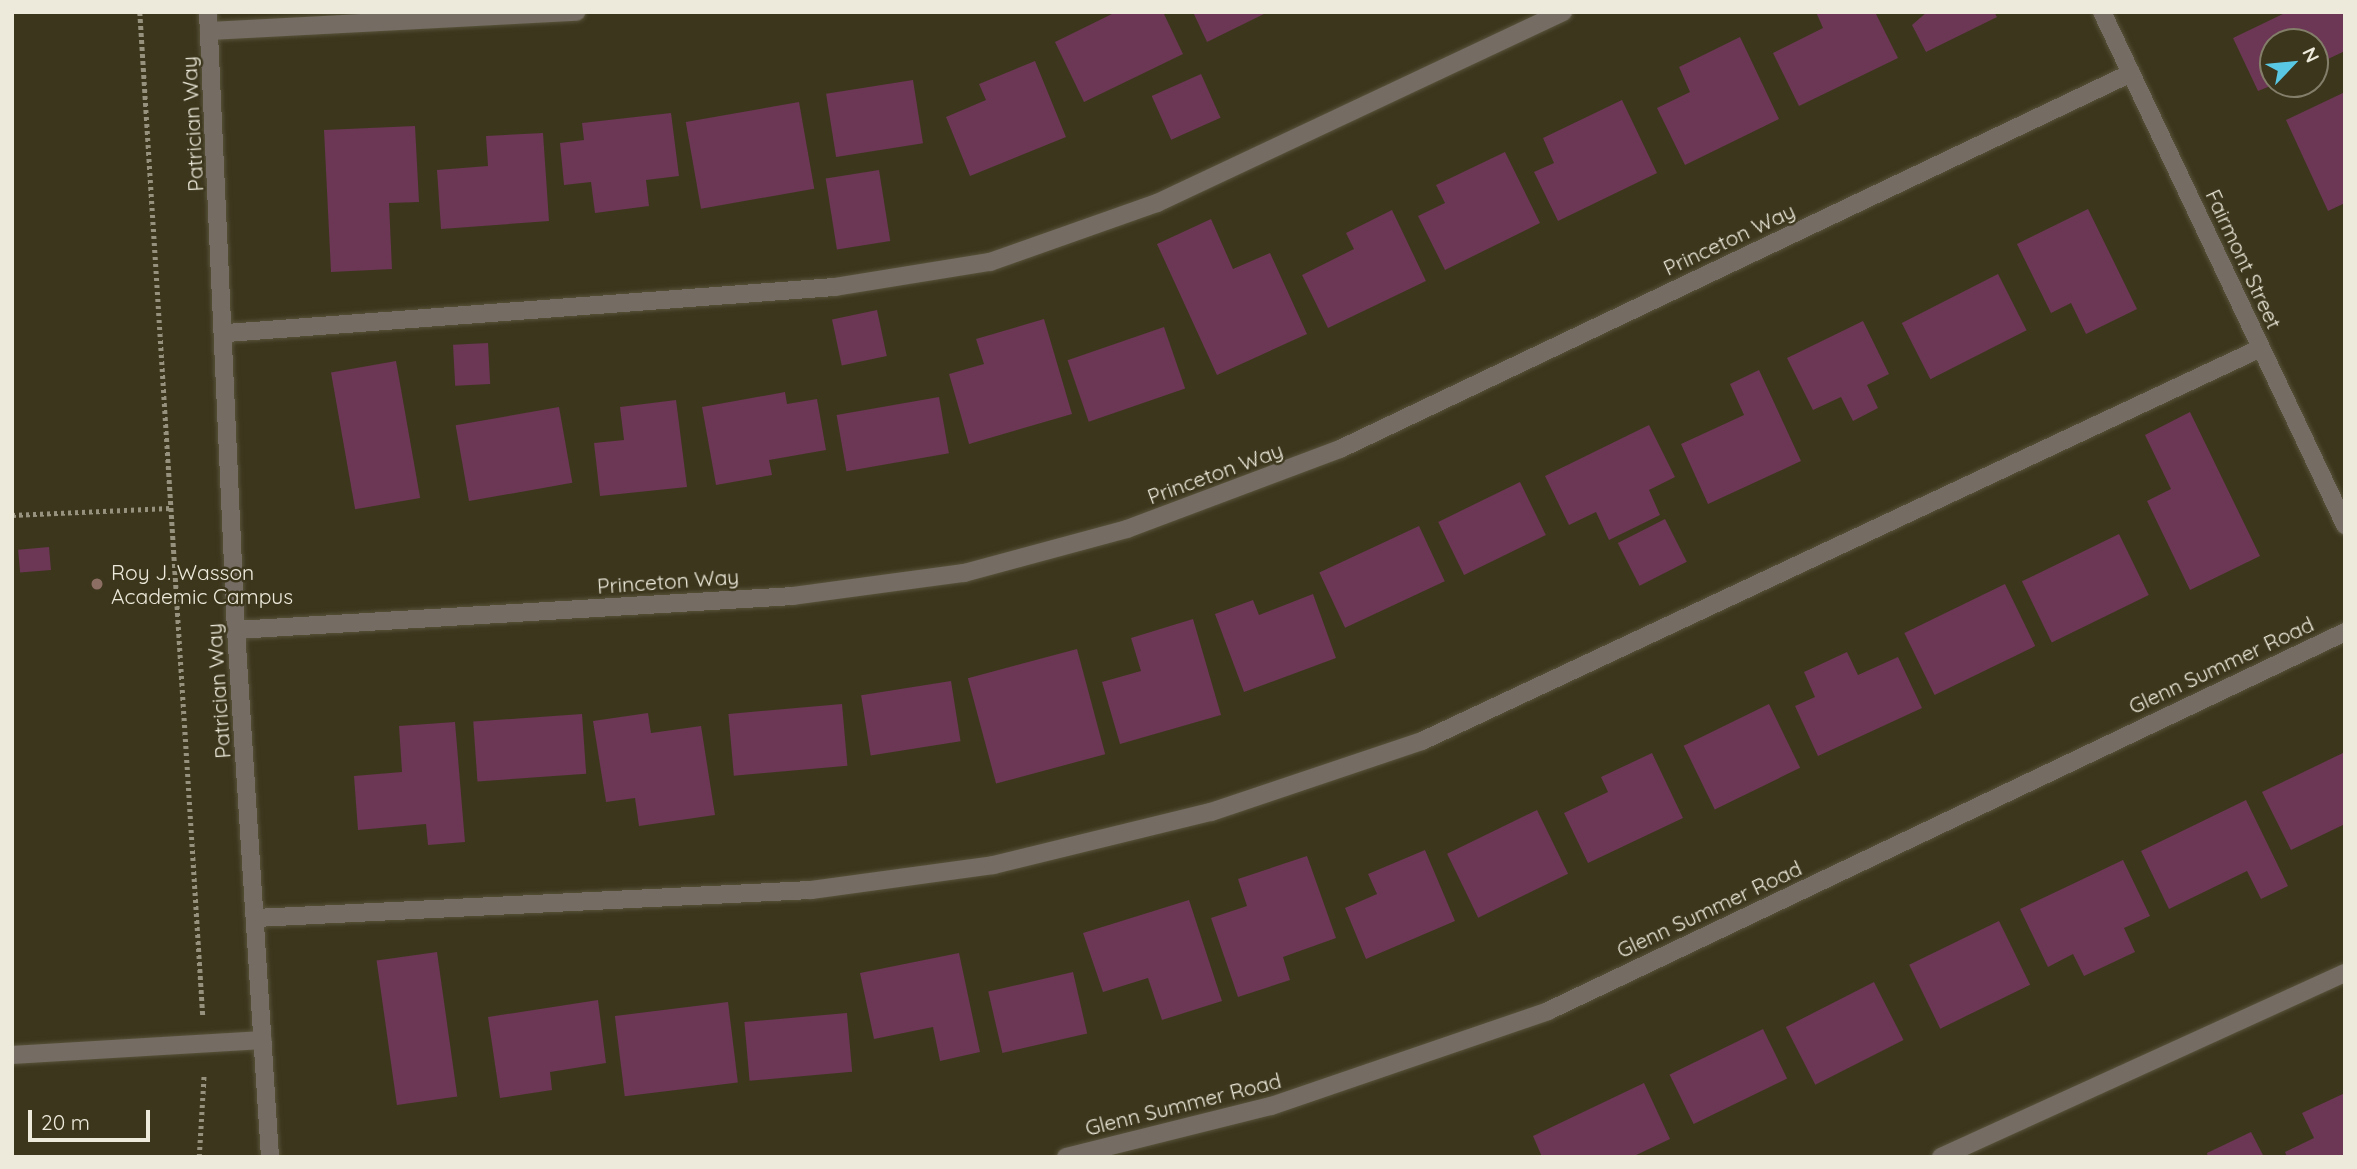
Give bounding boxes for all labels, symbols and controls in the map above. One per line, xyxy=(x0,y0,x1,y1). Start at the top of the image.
north arrow xyxy=(2259,28,2329,98)
text: N xyxy=(2297,43,2325,66)
street label: Patrician Way xyxy=(176,56,208,192)
street label: Fairmont Street xyxy=(2201,185,2287,333)
street label: Princeton Way xyxy=(1659,198,1799,280)
street label: Princeton Way xyxy=(1144,437,1286,509)
place label: Roy J. Wasson Academic Campus xyxy=(111,559,293,609)
street label: Princeton Way xyxy=(596,563,740,599)
marker: Roy J. Wasson Academic Campus xyxy=(89,576,105,592)
street label: Glenn Summer Road xyxy=(2125,611,2317,719)
street label: Patrician Way xyxy=(201,623,235,759)
street label: Glenn Summer Road xyxy=(1613,855,1805,963)
street label: Glenn Summer Road xyxy=(1082,1067,1284,1141)
scale bar xyxy=(32,1096,154,1140)
text: 20 m xyxy=(41,1109,90,1135)

